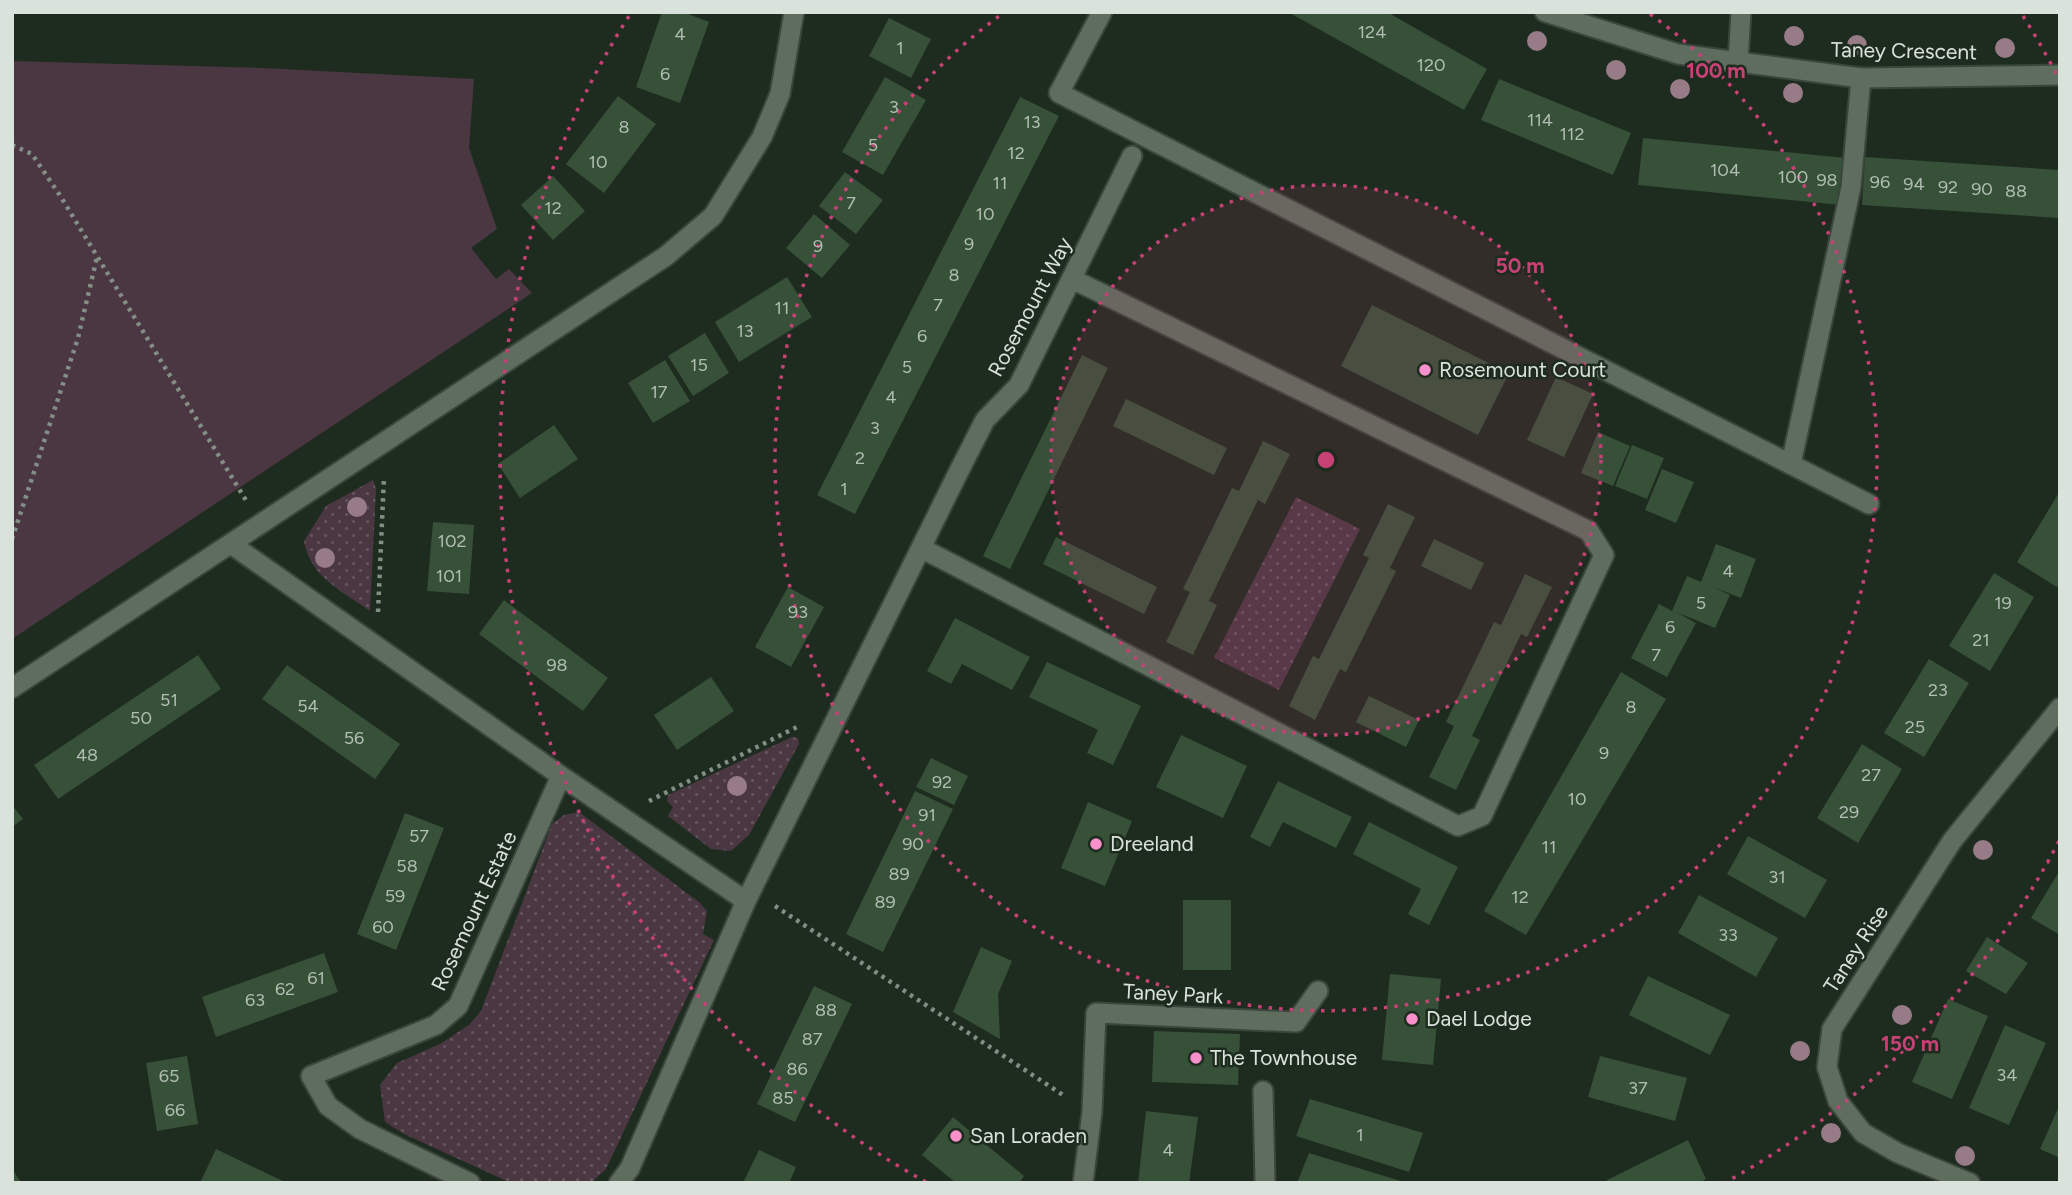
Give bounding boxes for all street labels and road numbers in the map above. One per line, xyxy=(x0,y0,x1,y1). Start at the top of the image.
street label: Taney Crescent xyxy=(1831,37,1977,64)
street label: Rosemount Way xyxy=(982,233,1077,381)
street label: Rosemount Estate xyxy=(426,827,522,995)
street label: Taney Rise xyxy=(1818,900,1893,997)
street label: Taney Park xyxy=(1122,978,1224,1009)

